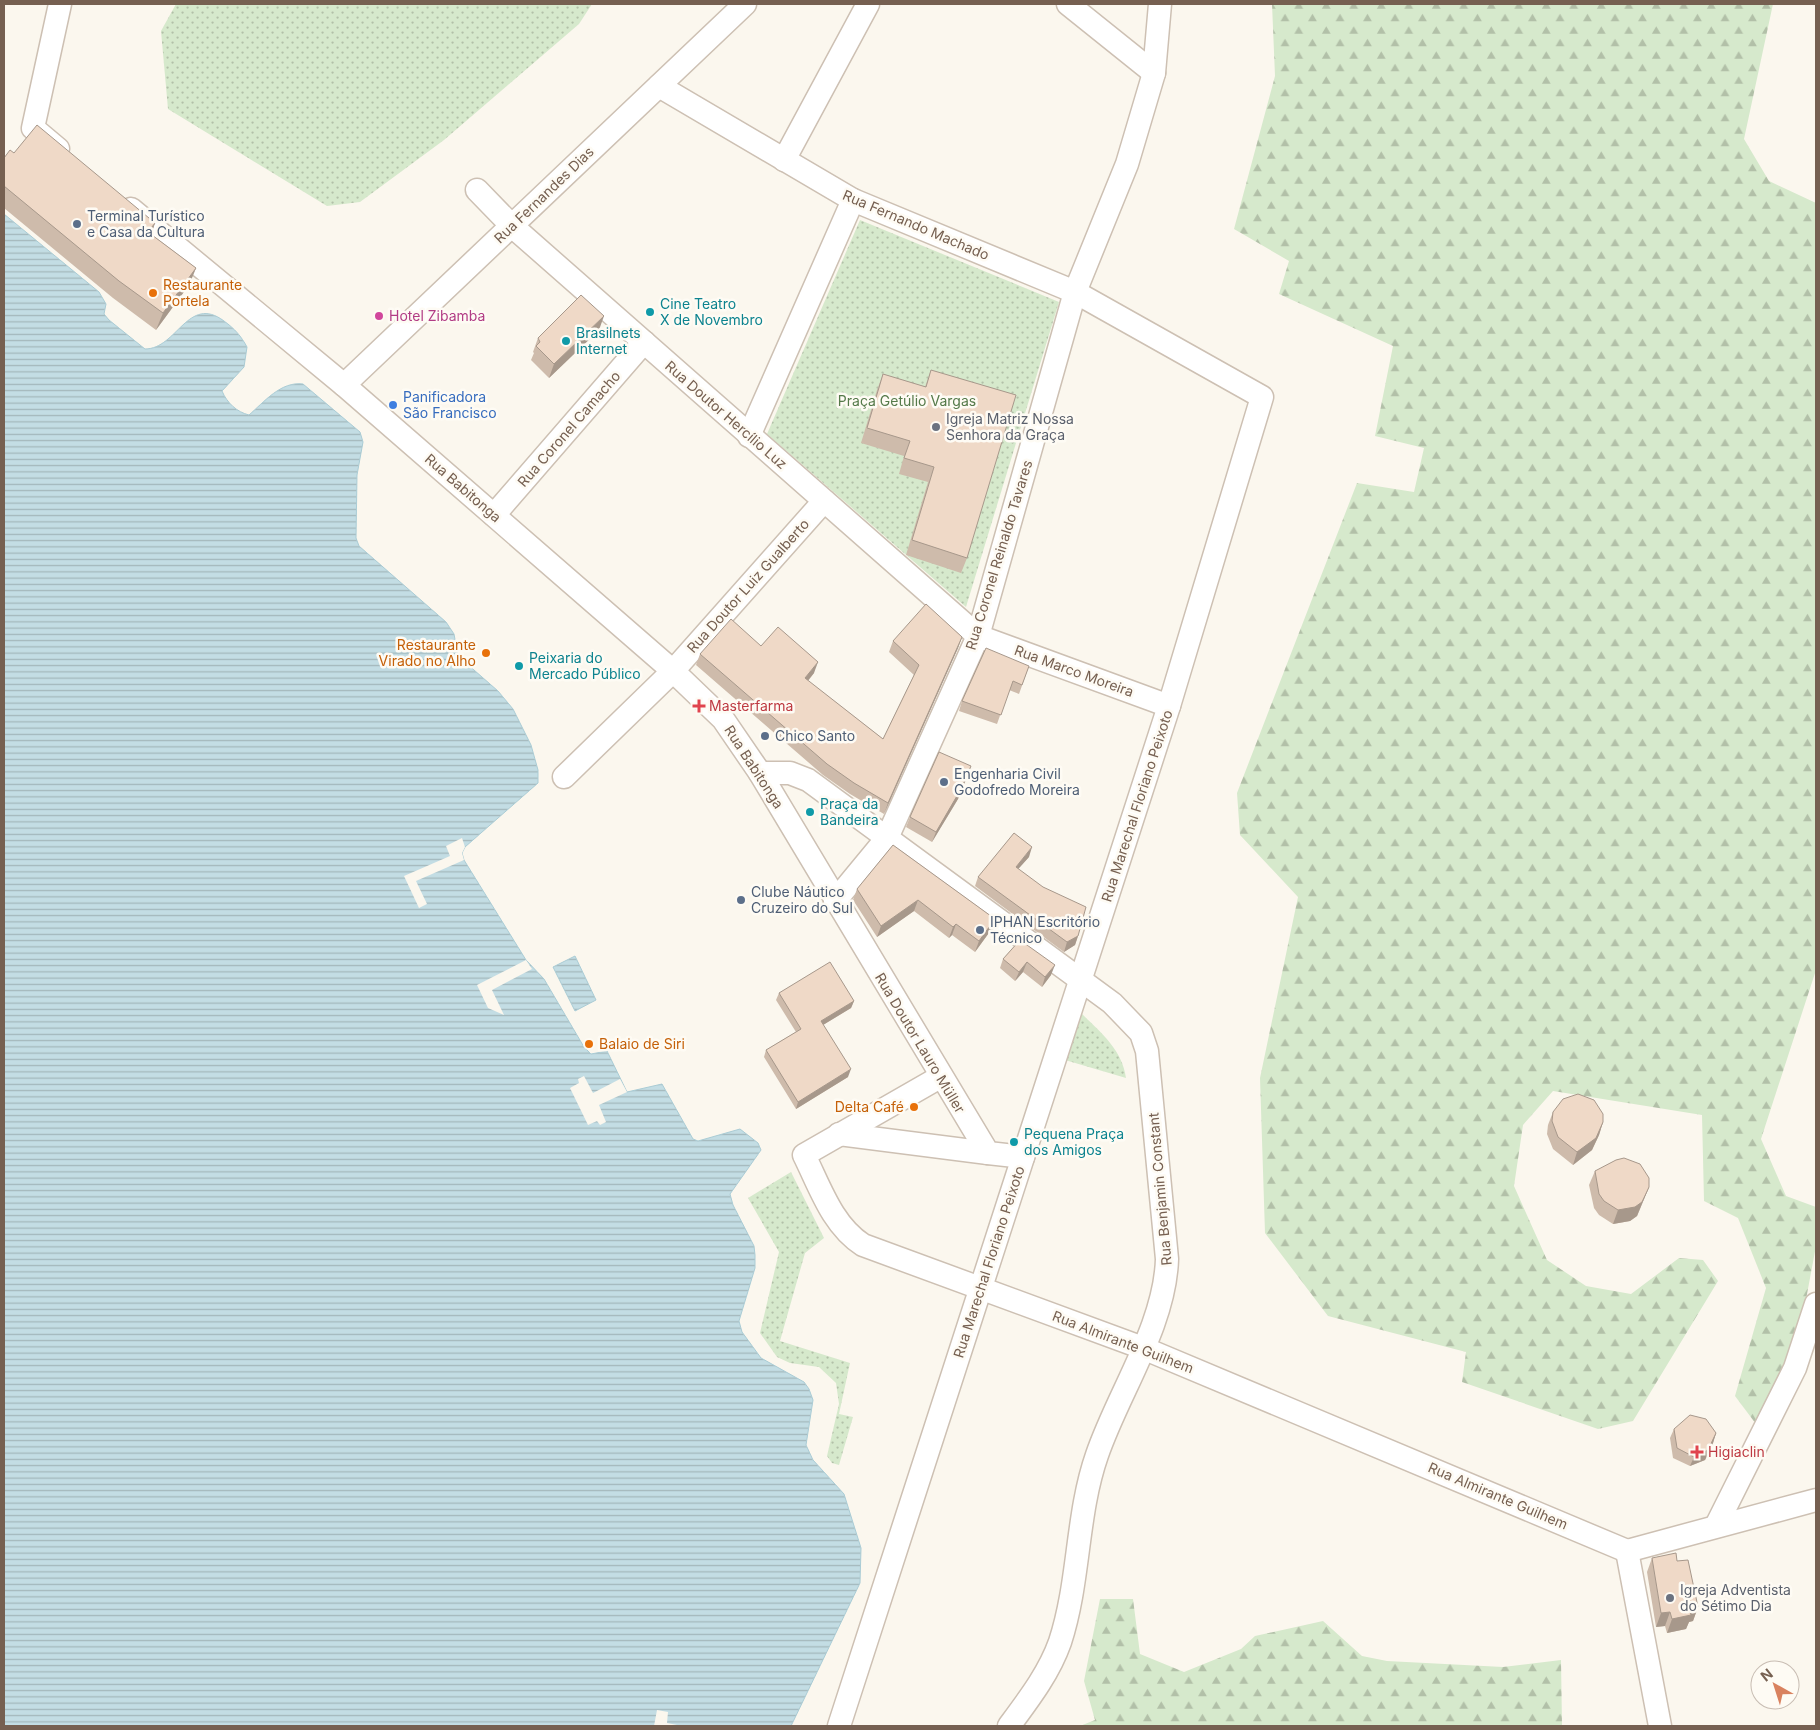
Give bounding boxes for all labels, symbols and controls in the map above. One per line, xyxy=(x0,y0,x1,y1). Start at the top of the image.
street label: Rua Fernandes Dias xyxy=(490,143,597,246)
street label: Rua Fernando Machado xyxy=(840,186,992,263)
place label: Terminal Turístico e Casa da Cultura xyxy=(87,207,205,240)
marker: Terminal Turístico e Casa da Cultura xyxy=(71,218,83,230)
place label: Restaurante Portela xyxy=(163,276,242,309)
marker: Restaurante Portela xyxy=(147,287,159,299)
place label: Cine Teatro X de Novembro xyxy=(660,295,763,328)
marker: Cine Teatro X de Novembro xyxy=(644,306,656,318)
place label: Hotel Zibamba xyxy=(389,307,485,324)
marker: Hotel Zibamba xyxy=(373,310,385,322)
place label: Brasilnets Internet xyxy=(576,324,641,357)
marker: Brasilnets Internet xyxy=(560,335,572,347)
street label: Rua Doutor Hercílio Luz xyxy=(662,357,791,472)
street label: Rua Coronel Camacho xyxy=(514,367,624,490)
place label: Panificadora São Francisco xyxy=(403,388,497,421)
park label: Praça Getúlio Vargas xyxy=(838,392,976,409)
marker: Panificadora São Francisco xyxy=(387,399,399,411)
place label: Igreja Matriz Nossa Senhora da Graça xyxy=(946,410,1074,443)
marker: Igreja Matriz Nossa Senhora da Graça xyxy=(930,421,942,433)
street label: Rua Babitonga xyxy=(422,450,505,525)
street label: Rua Coronel Reinaldo Tavares xyxy=(962,458,1036,652)
street label: Rua Doutor Luiz Gualberto xyxy=(683,515,812,656)
place label: Restaurante Virado no Alho xyxy=(379,636,476,669)
street label: Rua Marco Moreira xyxy=(1012,641,1136,700)
marker: Restaurante Virado no Alho xyxy=(480,647,492,659)
place label: Peixaria do Mercado Público xyxy=(529,649,641,682)
marker: Peixaria do Mercado Público xyxy=(513,660,525,672)
place label: Masterfarma xyxy=(709,697,793,714)
marker: Masterfarma xyxy=(693,700,705,712)
street label: Rua Marechal Floriano Peixoto xyxy=(1097,708,1176,904)
street label: Rua Babitonga xyxy=(721,722,788,811)
place label: Chico Santo xyxy=(775,727,855,744)
marker: Chico Santo xyxy=(759,730,771,742)
place label: Engenharia Civil Godofredo Moreira xyxy=(954,765,1080,798)
marker: Engenharia Civil Godofredo Moreira xyxy=(938,776,950,788)
place label: Praça da Bandeira xyxy=(820,795,879,828)
marker: Praça da Bandeira xyxy=(804,806,816,818)
place label: Clube Náutico Cruzeiro do Sul xyxy=(751,883,853,916)
marker: Clube Náutico Cruzeiro do Sul xyxy=(735,894,747,906)
place label: IPHAN Escritório Técnico xyxy=(990,913,1100,946)
marker: IPHAN Escritório Técnico xyxy=(974,924,986,936)
street label: Rua Doutor Lauro Müller xyxy=(872,970,969,1116)
place label: Balaio de Siri xyxy=(599,1035,685,1052)
marker: Balaio de Siri xyxy=(583,1038,595,1050)
place label: Delta Café xyxy=(835,1098,904,1115)
marker: Delta Café xyxy=(908,1101,920,1113)
street label: Rua Benjamin Constant xyxy=(1144,1111,1175,1266)
place label: Pequena Praça dos Amigos xyxy=(1024,1125,1124,1158)
marker: Pequena Praça dos Amigos xyxy=(1008,1136,1020,1148)
street label: Rua Marechal Floriano Peixoto xyxy=(949,1164,1028,1360)
street label: Rua Almirante Guilhem xyxy=(1050,1307,1196,1376)
place label: Higiaclin xyxy=(1708,1443,1765,1460)
marker: Higiaclin xyxy=(1690,1445,1704,1459)
street label: Rua Almirante Guilhem xyxy=(1426,1458,1571,1533)
place label: Igreja Adventista do Sétimo Dia xyxy=(1680,1581,1791,1614)
marker: Igreja Adventista do Sétimo Dia xyxy=(1664,1592,1676,1604)
north arrow xyxy=(1750,1660,1800,1710)
text: N xyxy=(1757,1665,1776,1684)

